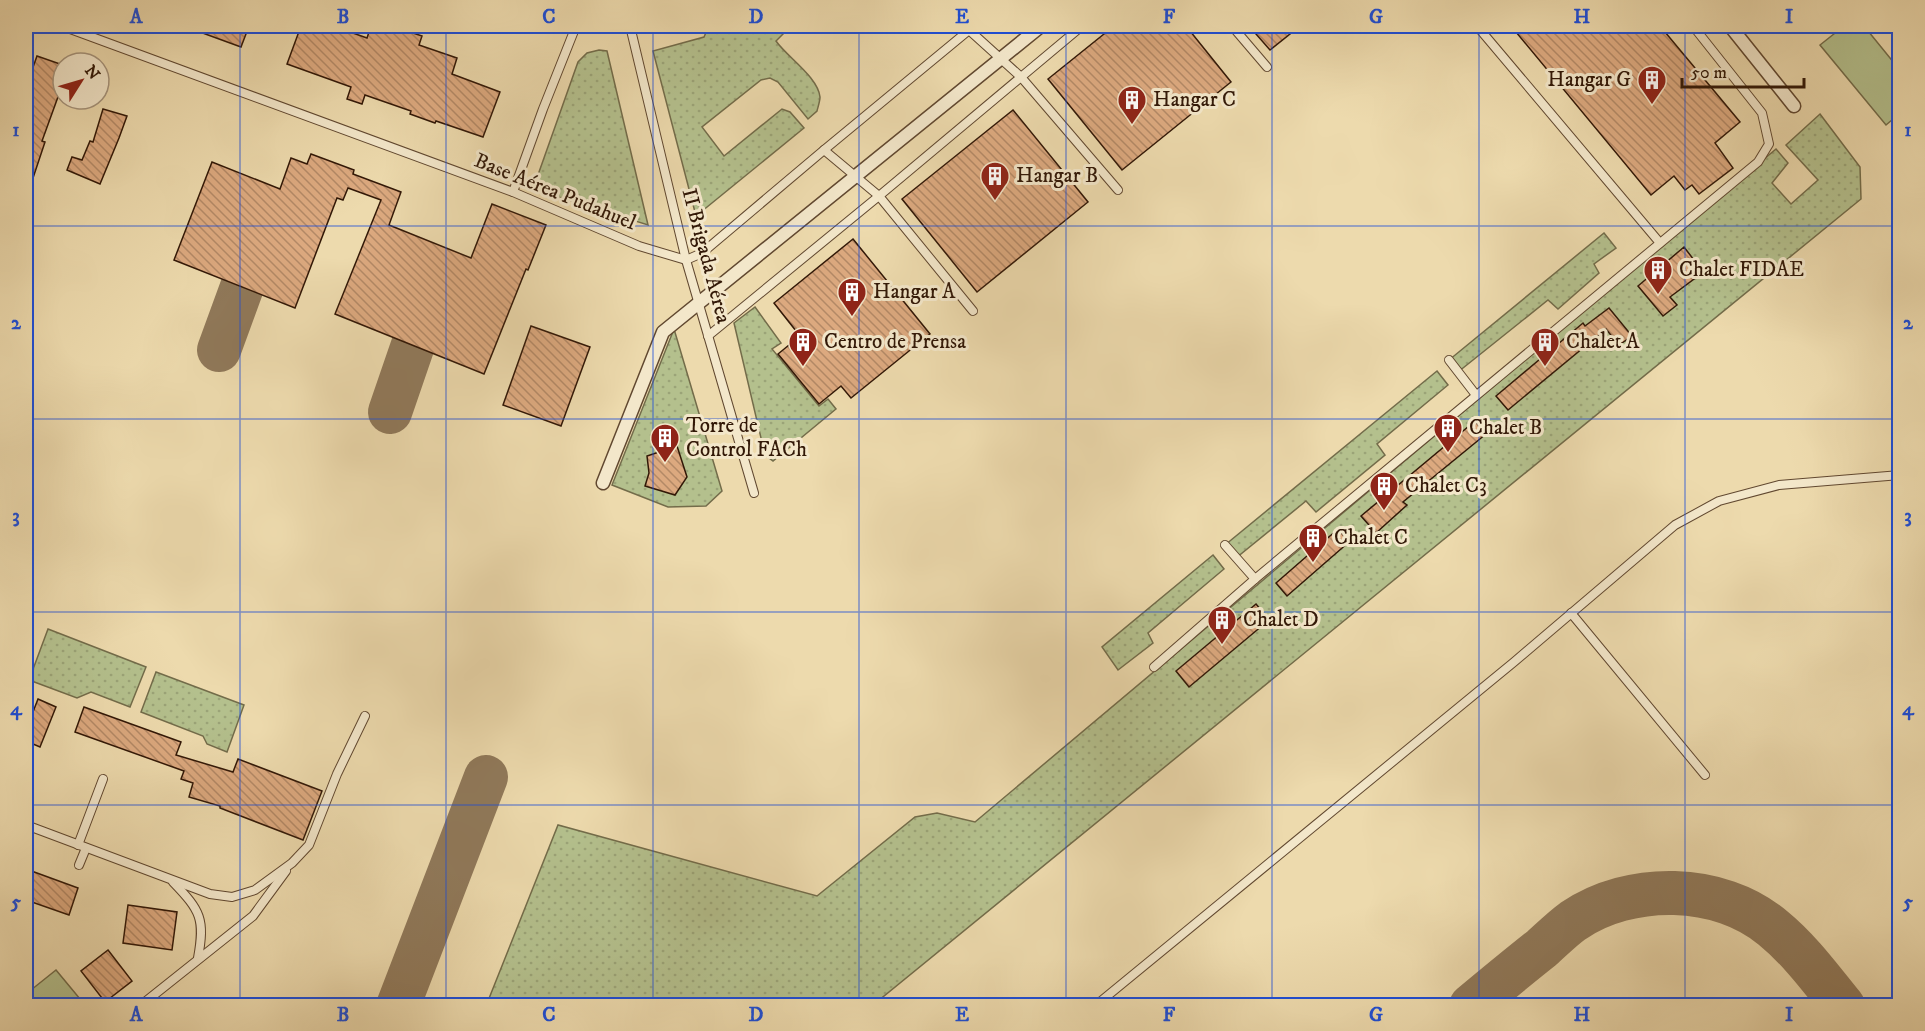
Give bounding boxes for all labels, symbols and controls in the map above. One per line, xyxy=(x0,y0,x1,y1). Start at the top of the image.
text: A xyxy=(129,5,144,30)
text: B xyxy=(337,5,349,30)
text: C xyxy=(542,5,556,30)
text: D xyxy=(749,5,764,30)
text: E xyxy=(955,5,969,30)
text: F xyxy=(1163,5,1176,30)
text: G xyxy=(1369,5,1383,30)
text: H xyxy=(1574,5,1591,30)
text: I xyxy=(1785,5,1793,30)
north arrow xyxy=(51,51,111,111)
scale bar xyxy=(1682,51,1804,89)
text: N xyxy=(80,61,104,84)
text: 50 m xyxy=(1691,62,1727,84)
building icon: Hangar G xyxy=(1636,64,1668,106)
place label: Hangar G xyxy=(1547,67,1631,93)
building icon: Hangar C xyxy=(1116,84,1148,126)
place label: Hangar C xyxy=(1153,87,1236,113)
text: 1 xyxy=(12,118,20,143)
text: 1 xyxy=(1904,118,1912,143)
street label: Base Aérea Pudahuel xyxy=(470,148,640,237)
building icon: Hangar B xyxy=(979,160,1011,202)
place label: Hangar B xyxy=(1016,163,1098,189)
street label: II Brigada Aérea xyxy=(675,186,737,326)
building icon: Chalet FIDAE xyxy=(1642,254,1674,296)
place label: Chalet FIDAE xyxy=(1679,257,1804,283)
building icon: Hangar A xyxy=(836,276,868,318)
place label: Hangar A xyxy=(873,279,956,305)
text: 2 xyxy=(11,311,22,336)
text: 2 xyxy=(1903,311,1914,336)
building icon: Centro de Prensa xyxy=(787,326,819,368)
building icon: Chalet A xyxy=(1529,326,1561,368)
place label: Centro de Prensa xyxy=(824,329,966,355)
place label: Chalet A xyxy=(1566,329,1640,355)
building icon: Chalet B xyxy=(1432,412,1464,454)
place label: Torre de Control FACh xyxy=(686,413,807,463)
place label: Chalet B xyxy=(1469,415,1542,441)
building icon: Torre de Control FACh xyxy=(649,422,681,464)
building icon: Chalet C3 xyxy=(1368,470,1400,512)
place label: Chalet C3 xyxy=(1405,473,1487,499)
text: 3 xyxy=(12,504,20,529)
text: 3 xyxy=(1904,504,1912,529)
building icon: Chalet C xyxy=(1297,522,1329,564)
place label: Chalet C xyxy=(1334,525,1408,551)
building icon: Chalet D xyxy=(1206,604,1238,646)
place label: Chalet D xyxy=(1243,607,1319,633)
text: 4 xyxy=(10,697,23,722)
text: 4 xyxy=(1902,697,1915,722)
text: 5 xyxy=(10,890,21,915)
text: 5 xyxy=(1902,890,1913,915)
text: A xyxy=(129,1003,144,1028)
text: B xyxy=(337,1003,349,1028)
text: C xyxy=(542,1003,556,1028)
text: D xyxy=(749,1003,764,1028)
text: E xyxy=(955,1003,969,1028)
text: F xyxy=(1163,1003,1176,1028)
text: G xyxy=(1369,1003,1383,1028)
text: H xyxy=(1574,1003,1591,1028)
text: I xyxy=(1785,1003,1793,1028)

